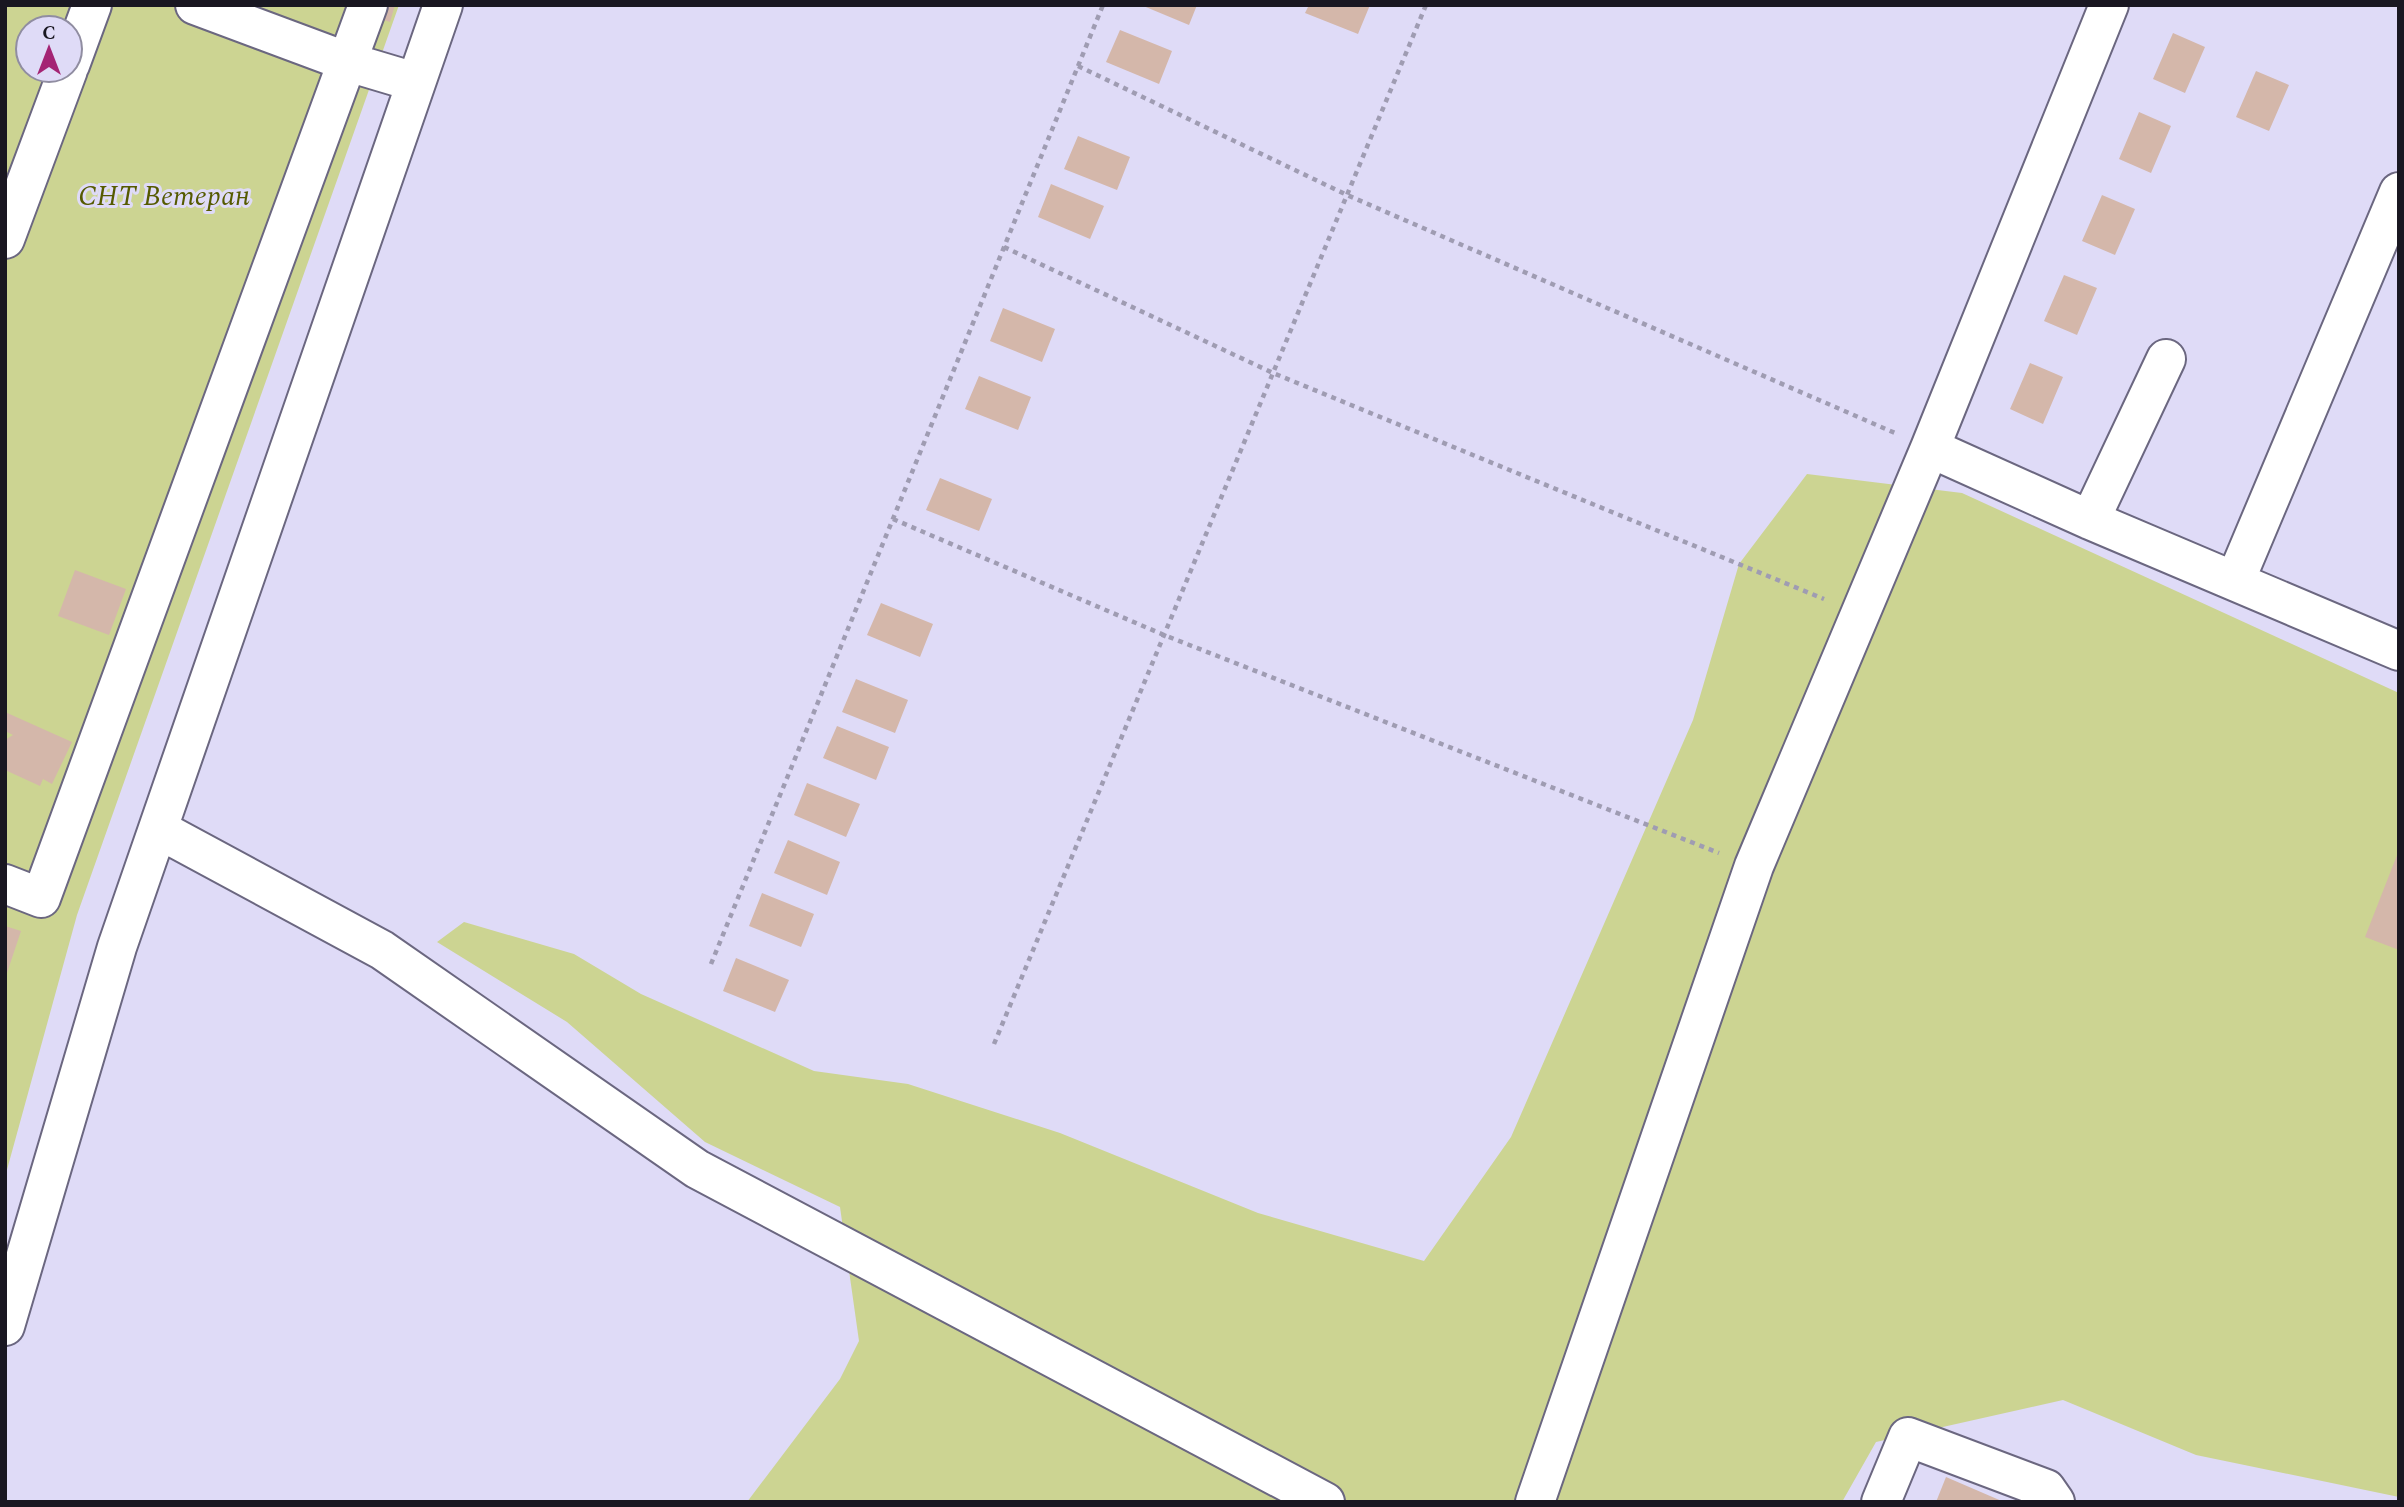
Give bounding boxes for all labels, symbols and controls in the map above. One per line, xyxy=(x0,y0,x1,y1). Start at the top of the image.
north arrow xyxy=(14,14,84,84)
text: С xyxy=(42,19,56,48)
park label: СНТ Ветеран xyxy=(78,175,250,218)

